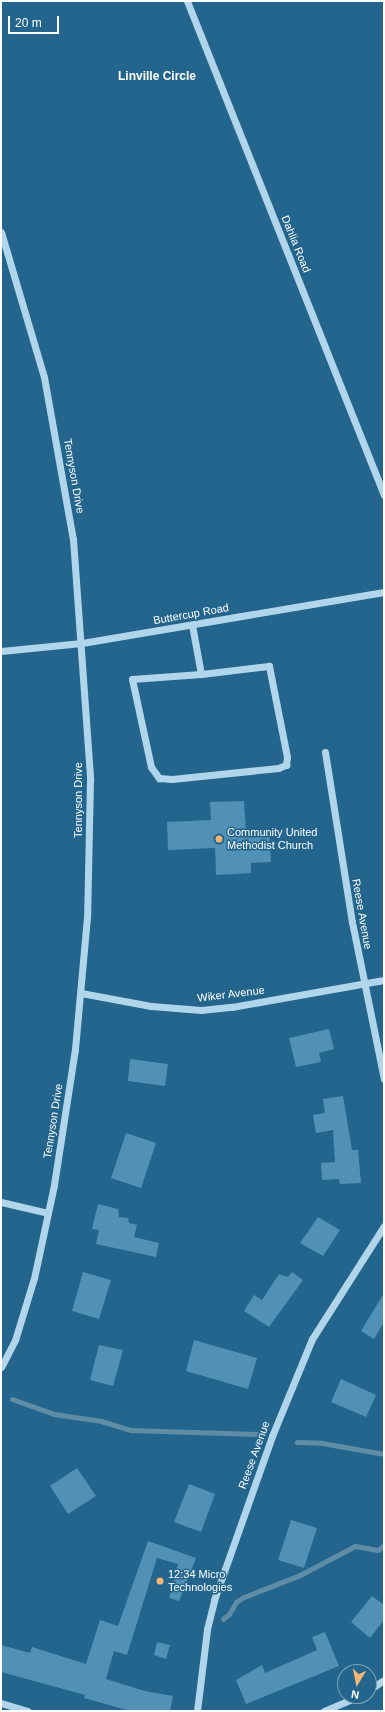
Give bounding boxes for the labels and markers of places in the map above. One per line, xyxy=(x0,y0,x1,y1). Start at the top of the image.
place label: Community United Methodist Church xyxy=(227,826,317,852)
marker: Community United Methodist Church xyxy=(214,834,224,844)
place label: 12:34 Micro Technologies xyxy=(168,1568,232,1594)
marker: 12:34 Micro Technologies xyxy=(155,1576,165,1586)

